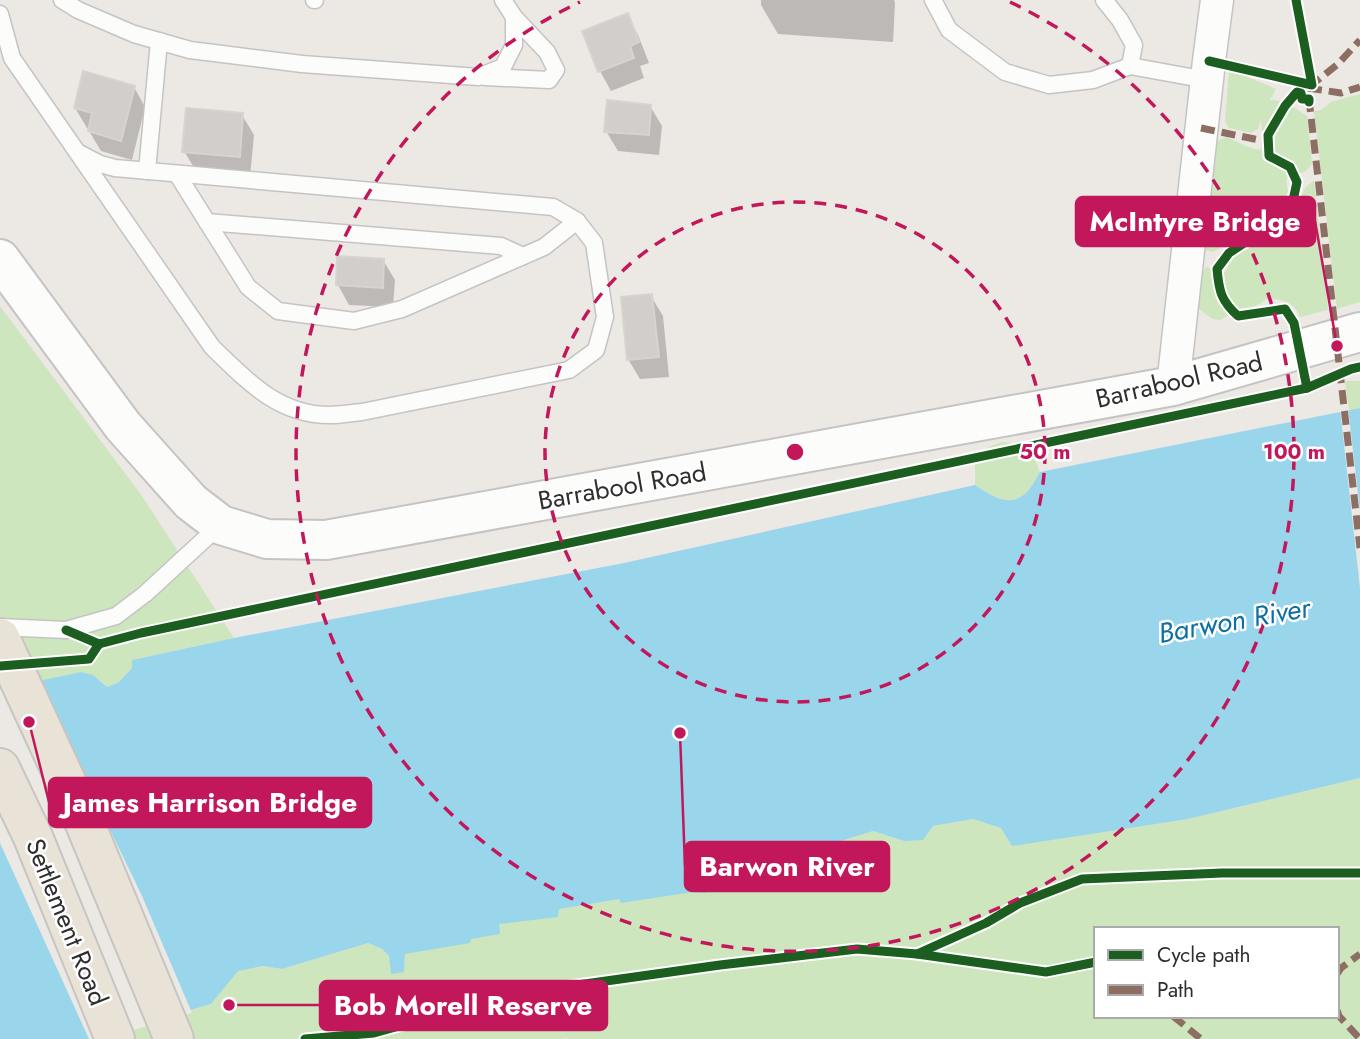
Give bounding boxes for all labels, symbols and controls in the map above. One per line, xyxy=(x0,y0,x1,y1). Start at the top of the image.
callout: McIntyre Bridge xyxy=(1076,197,1315,246)
text: McIntyre Bridge xyxy=(1089,201,1301,242)
street label: Barrabool Road xyxy=(1092,342,1266,418)
text: 50 m xyxy=(1020,437,1070,467)
text: 100 m xyxy=(1263,437,1325,467)
centre of rings xyxy=(783,440,807,464)
street label: Barrabool Road xyxy=(535,452,709,520)
water label: Barwon River xyxy=(1155,587,1315,654)
callout: James Harrison Bridge xyxy=(49,778,371,827)
text: James Harrison Bridge xyxy=(58,782,357,823)
street label: Settlement Road xyxy=(16,833,118,1011)
callout: Barwon River xyxy=(685,842,889,891)
text: Barwon River xyxy=(699,846,875,887)
legend xyxy=(1094,927,1339,1018)
text: Cycle path xyxy=(1157,940,1250,970)
text: Path xyxy=(1157,975,1194,1005)
callout: Bob Morell Reserve xyxy=(320,981,607,1030)
text: Bob Morell Reserve xyxy=(334,985,592,1026)

